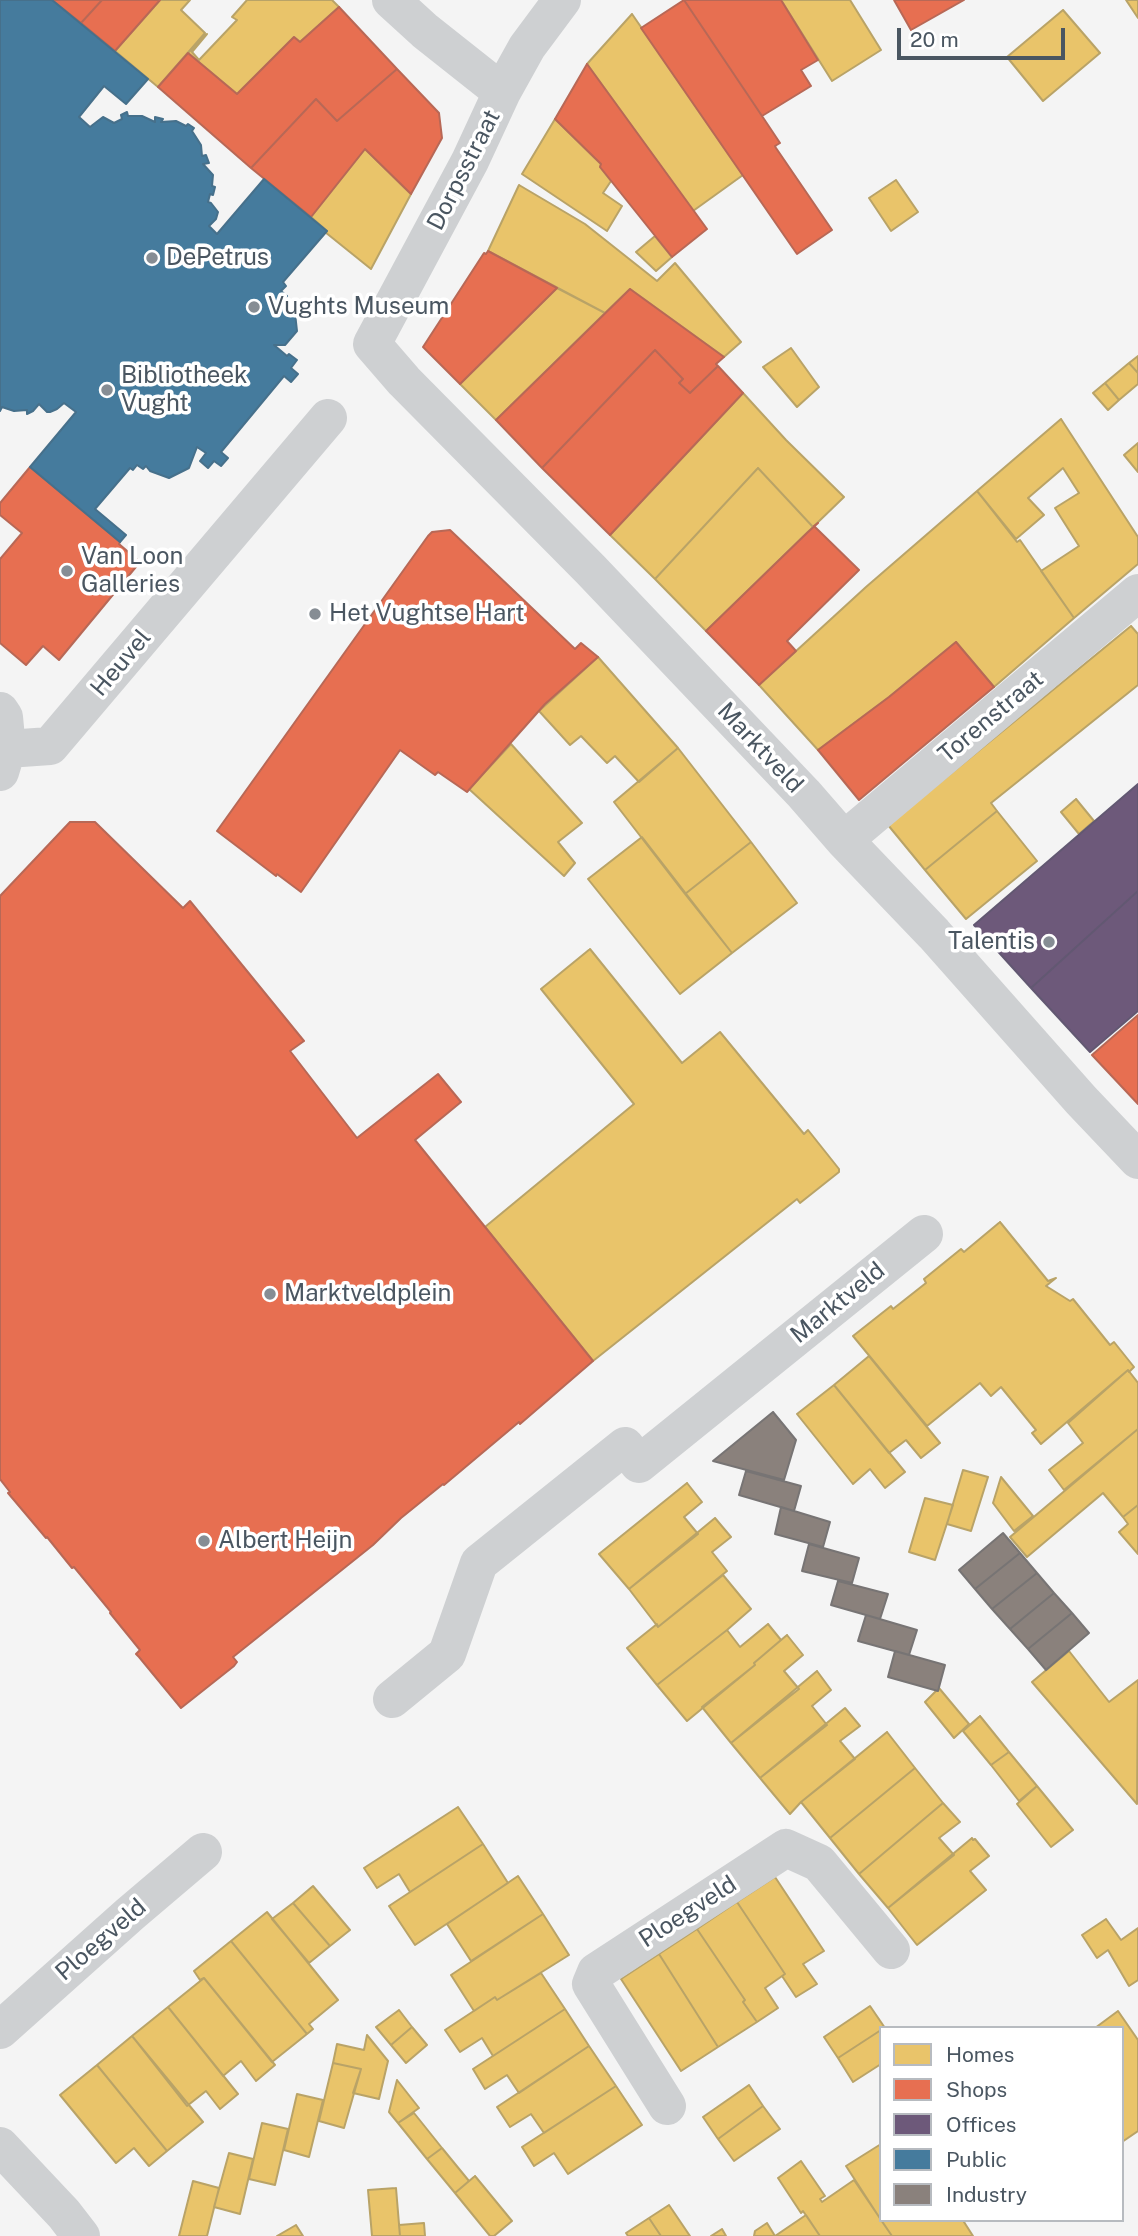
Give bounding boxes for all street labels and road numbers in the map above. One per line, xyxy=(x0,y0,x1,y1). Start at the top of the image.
street label: Dorpsstraat xyxy=(421,105,507,235)
street label: Heuvel xyxy=(85,624,157,702)
street label: Torenstraat xyxy=(933,665,1049,769)
street label: Marktveld xyxy=(711,697,809,799)
street label: Marktveld xyxy=(785,1256,891,1350)
street label: Ploegveld xyxy=(634,1870,742,1954)
street label: Ploegveld xyxy=(50,1893,152,1987)

